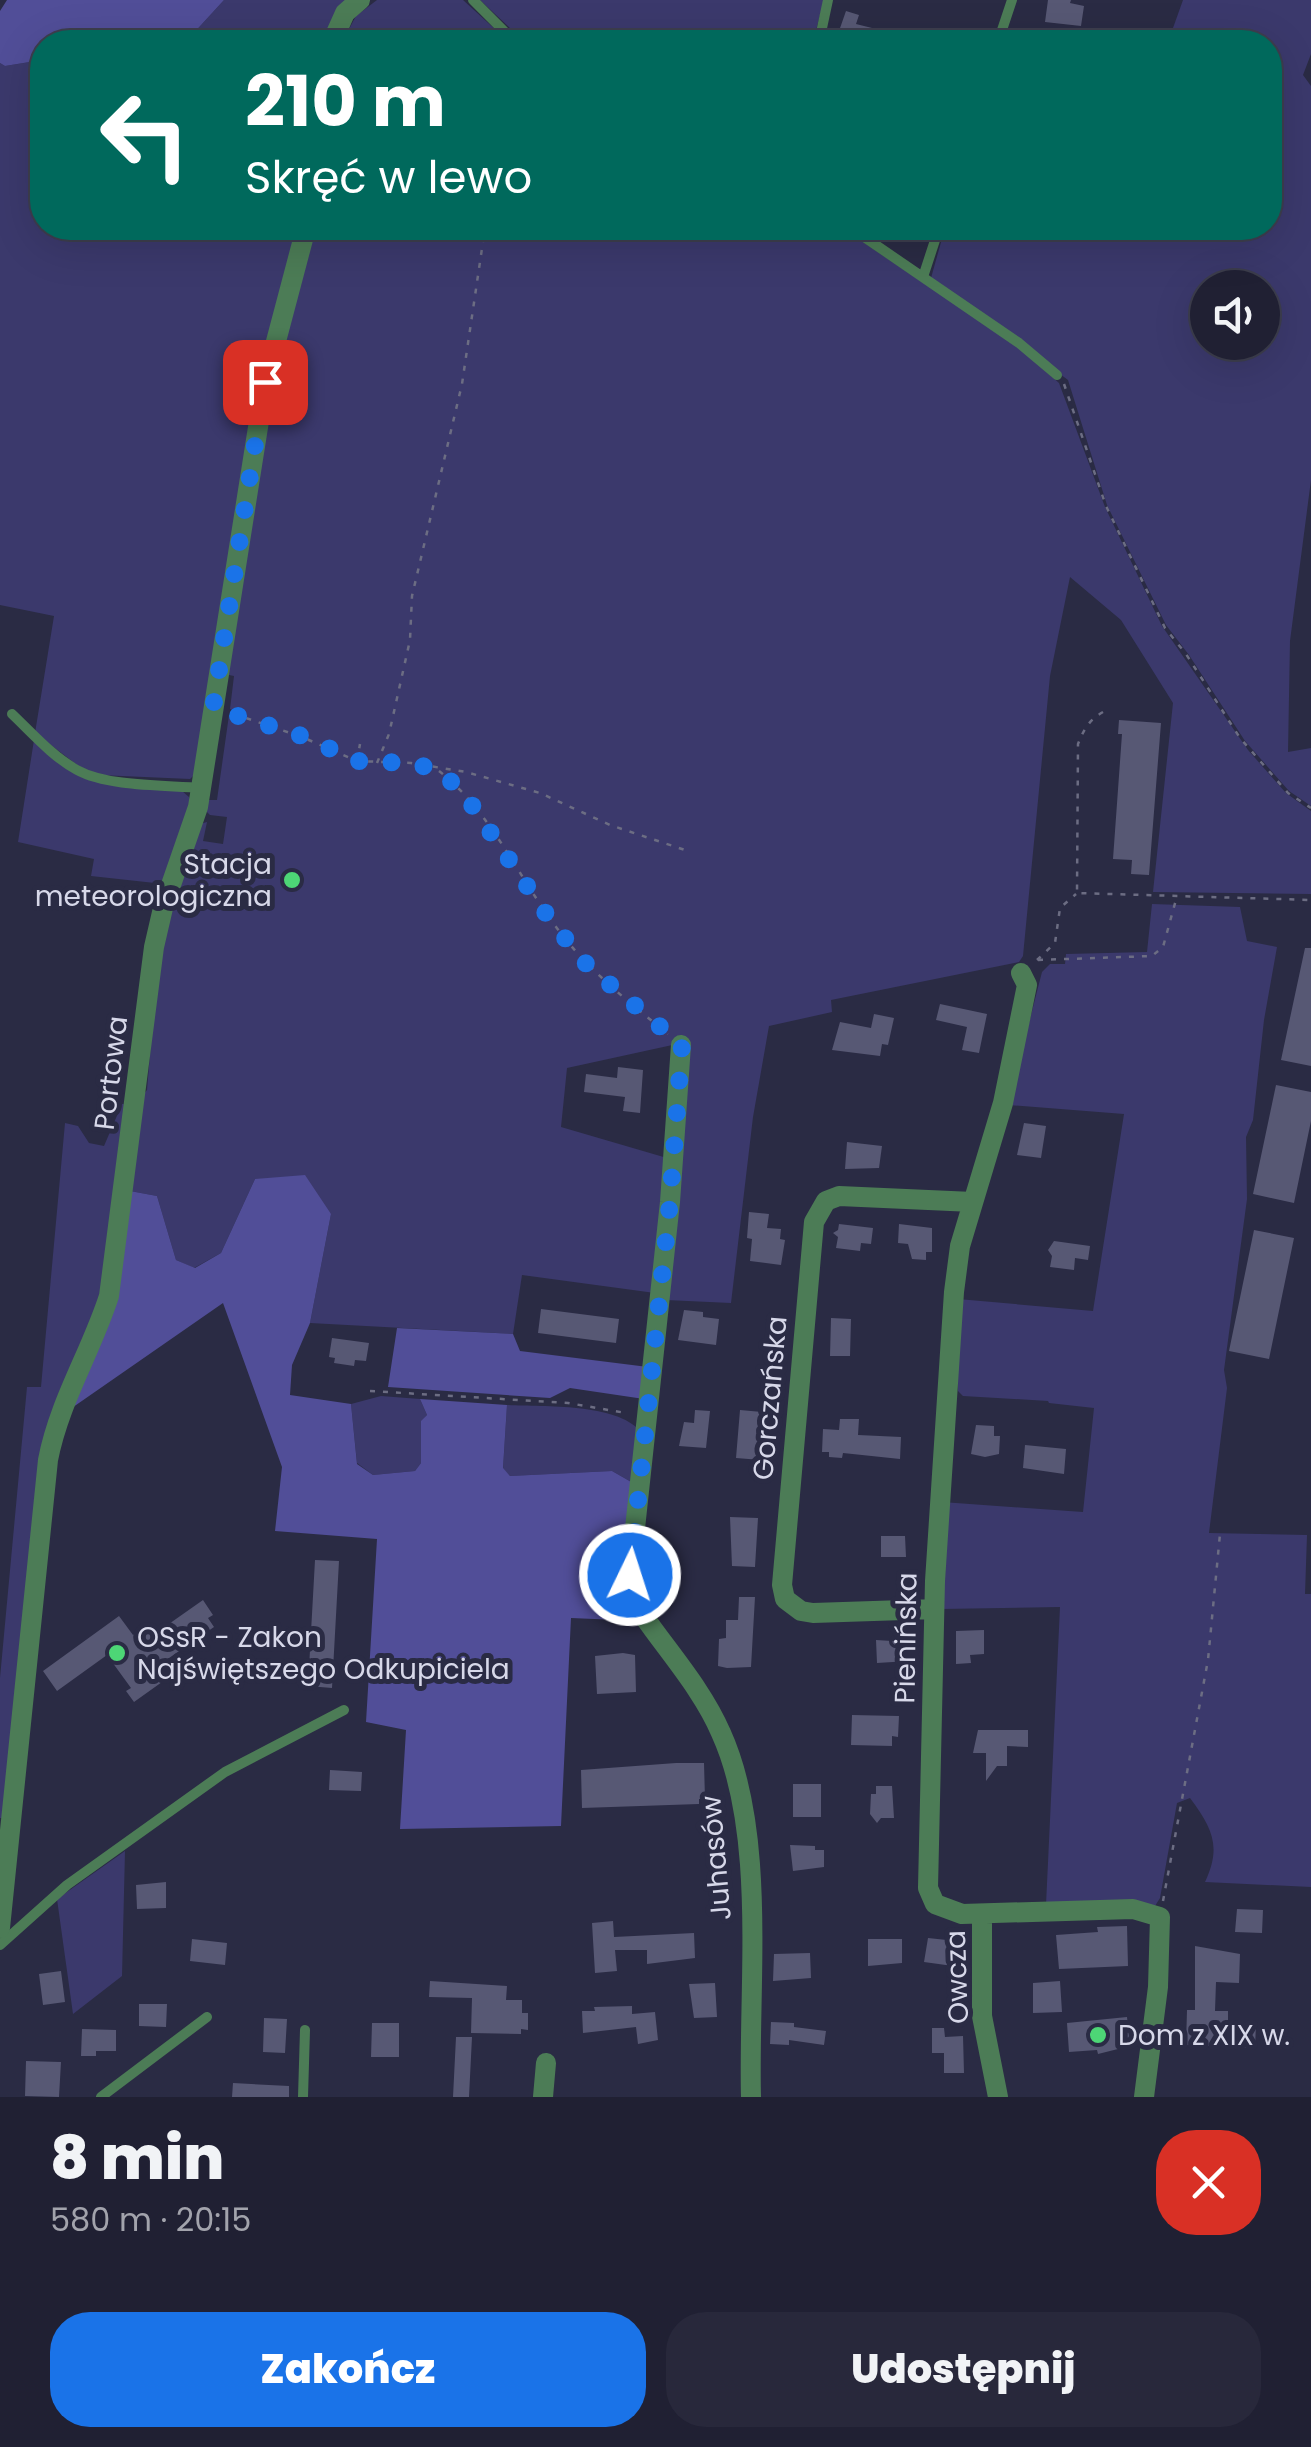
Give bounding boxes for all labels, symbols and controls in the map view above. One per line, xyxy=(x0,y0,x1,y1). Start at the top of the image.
text: 210 m xyxy=(245,52,446,151)
icon: left xyxy=(80,70,210,200)
text: Skręć w lewo xyxy=(245,146,532,209)
map controls xyxy=(1190,270,1280,360)
button: sound xyxy=(1190,270,1280,360)
pin xyxy=(223,340,308,425)
icon: arrive xyxy=(238,355,293,410)
place label: Stacja meteorologiczna xyxy=(35,845,272,916)
marker: Stacja meteorologiczna xyxy=(281,869,303,891)
street label: Portowa xyxy=(85,1014,137,1132)
street label: Gorczańska xyxy=(743,1314,797,1482)
position arrow xyxy=(578,1523,682,1627)
street label: Pienińska xyxy=(885,1572,927,1704)
place label: OSsR - Zakon Najświętszego Odkupiciela xyxy=(137,1618,510,1689)
marker: OSsR - Zakon Najświętszego Odkupiciela xyxy=(106,1642,128,1664)
street label: Juhasów xyxy=(691,1794,741,1922)
street label: Owcza xyxy=(936,1930,978,2024)
place label: Dom z XIX w. xyxy=(1118,2016,1290,2055)
marker: Dom z XIX w. xyxy=(1087,2024,1109,2046)
text: 8 min xyxy=(50,2116,224,2200)
button: close xyxy=(1156,2130,1261,2235)
text: 580 m · 20:15 xyxy=(50,2197,251,2242)
button: Zakończ xyxy=(50,2312,646,2427)
button: Udostępnij xyxy=(666,2312,1261,2427)

